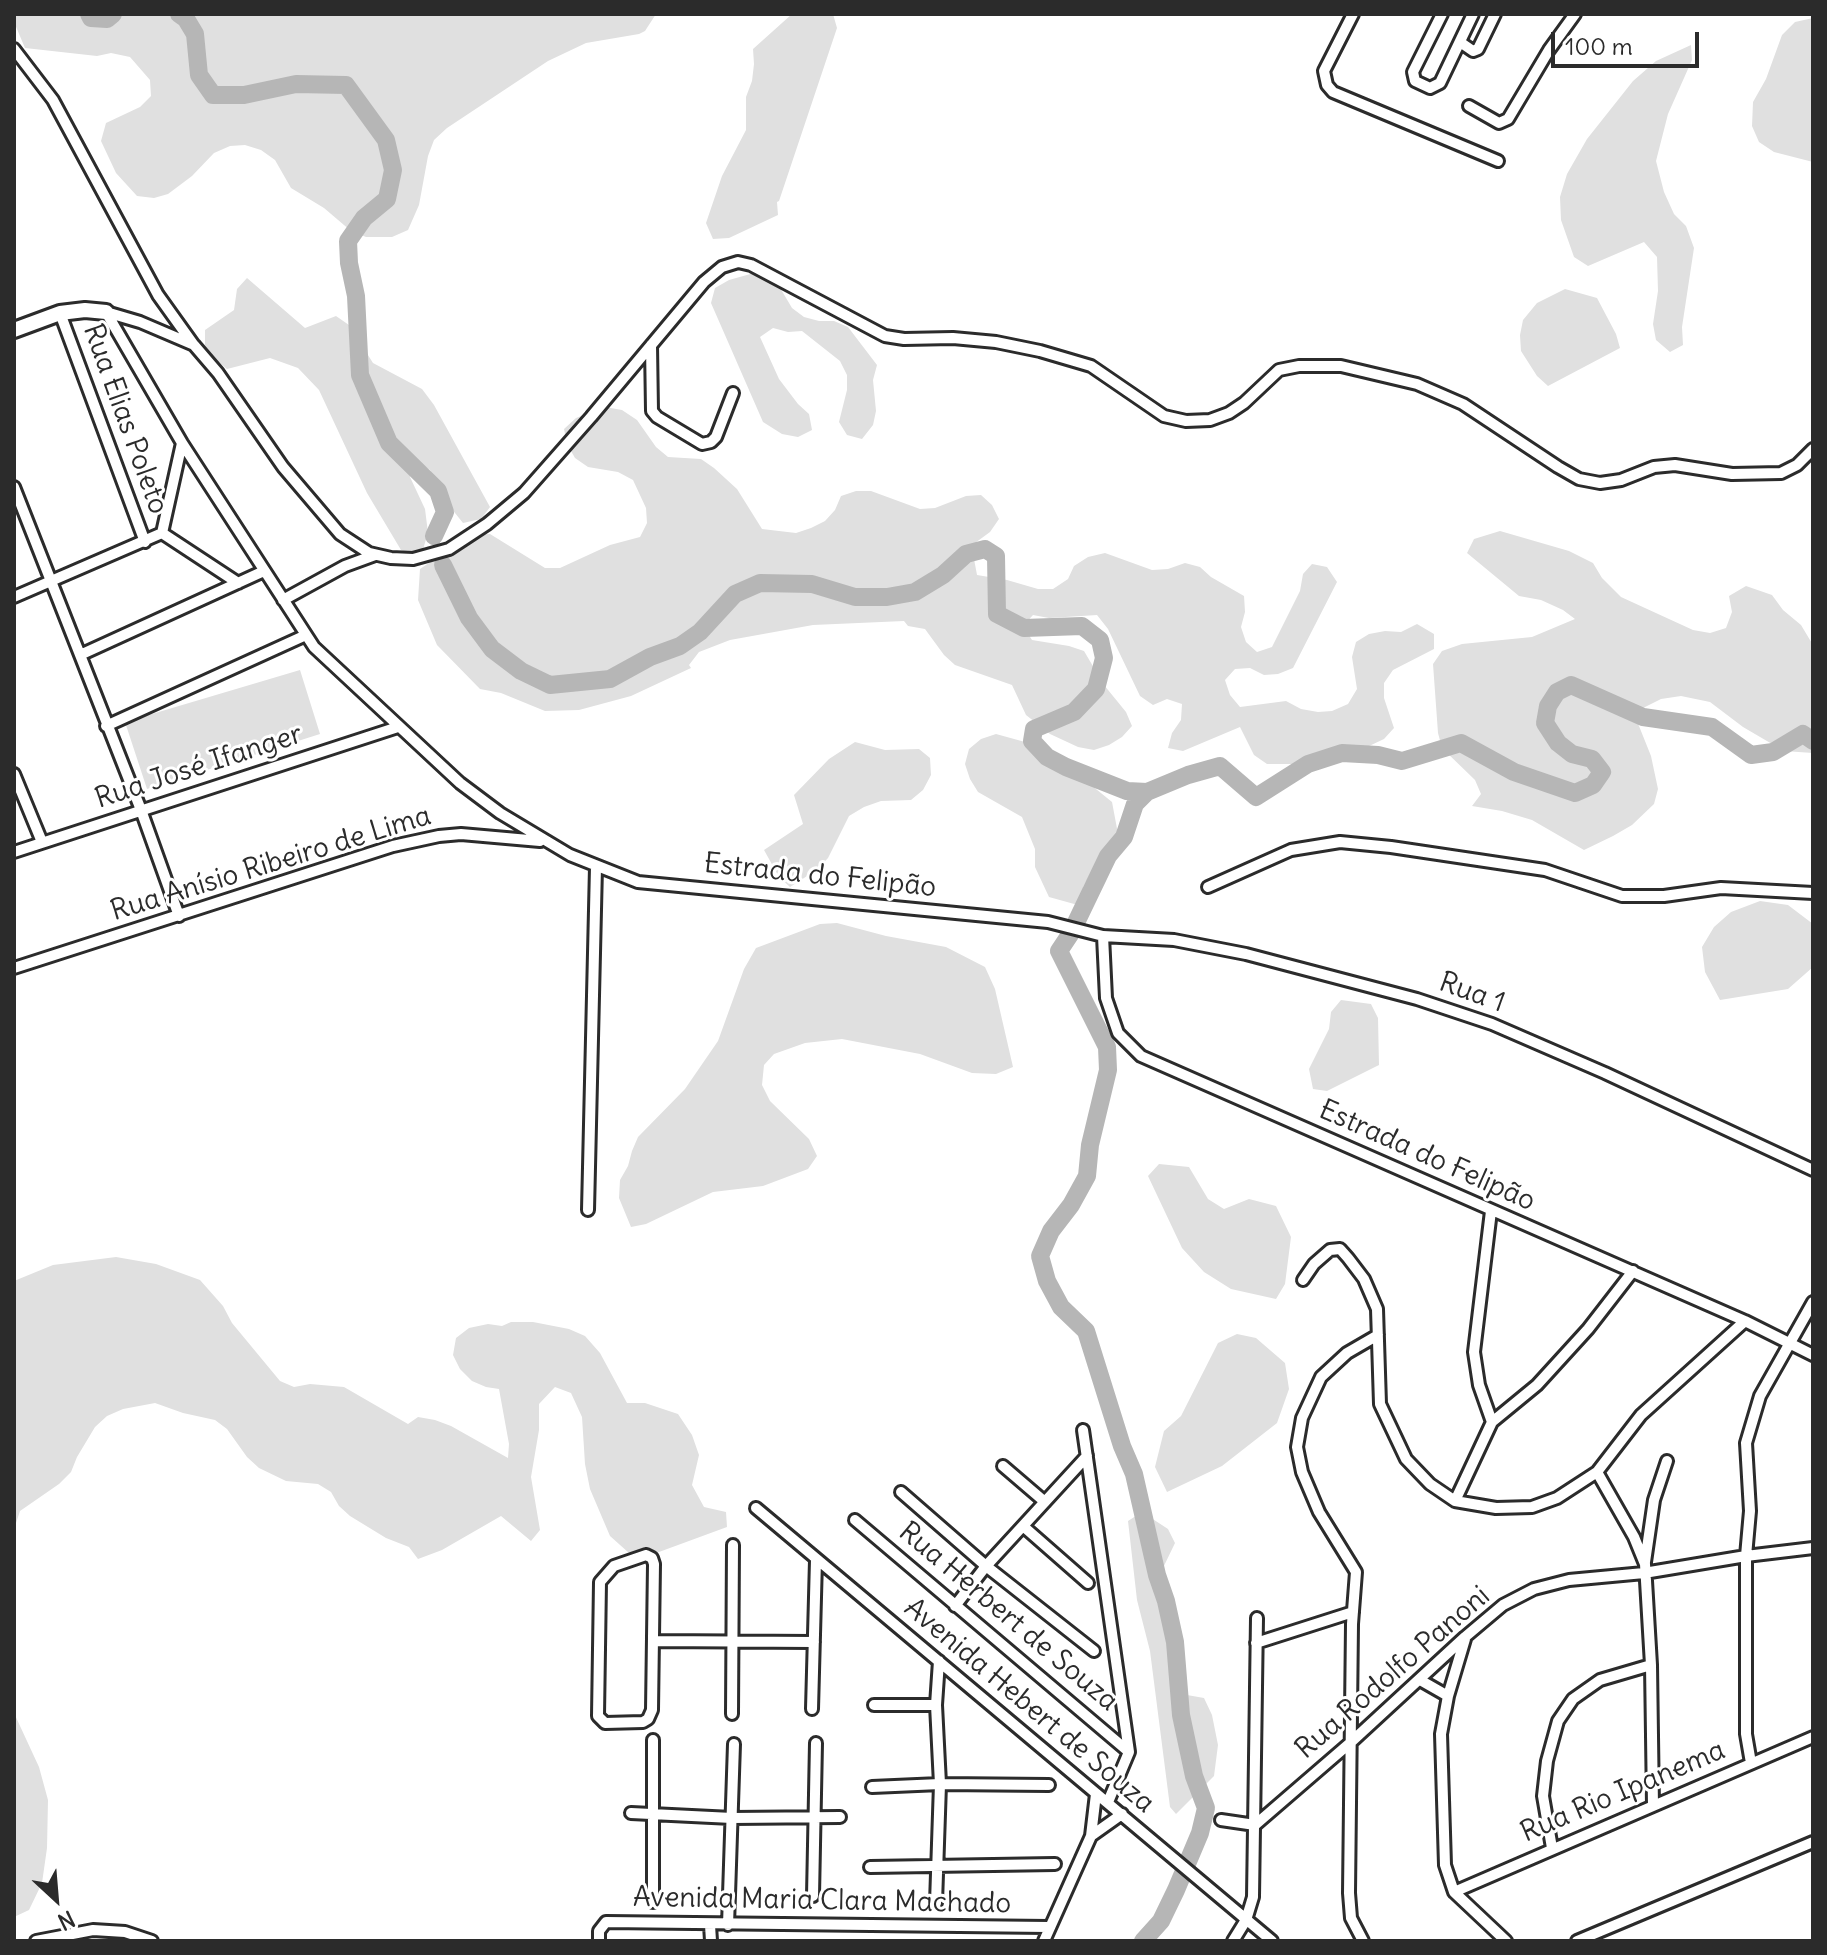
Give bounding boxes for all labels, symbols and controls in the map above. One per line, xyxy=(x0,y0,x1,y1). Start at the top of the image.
scale bar xyxy=(1555,16,1703,66)
text: 100 m xyxy=(1565,31,1633,61)
street label: Rua Elias Poleto xyxy=(75,320,175,518)
street label: Rua José Ifanger xyxy=(91,718,307,816)
street label: Rua Anísio Ribeiro de Lima xyxy=(107,799,435,929)
street label: Estrada do Felipão xyxy=(702,847,938,905)
street label: Rua 1 xyxy=(1434,966,1510,1020)
street label: Estrada do Felipão xyxy=(1314,1093,1540,1219)
street label: Rua Herbert de Souza xyxy=(892,1515,1124,1719)
street label: Rua Rodolfo Panoni xyxy=(1289,1580,1497,1766)
street label: Avenida Hebert de Souza xyxy=(897,1592,1161,1820)
street label: Rua Rio Ipanema xyxy=(1516,1734,1730,1850)
north arrow xyxy=(16,1859,96,1939)
street label: Avenida Maria Clara Machado xyxy=(633,1881,1011,1921)
text: N xyxy=(54,1905,79,1936)

